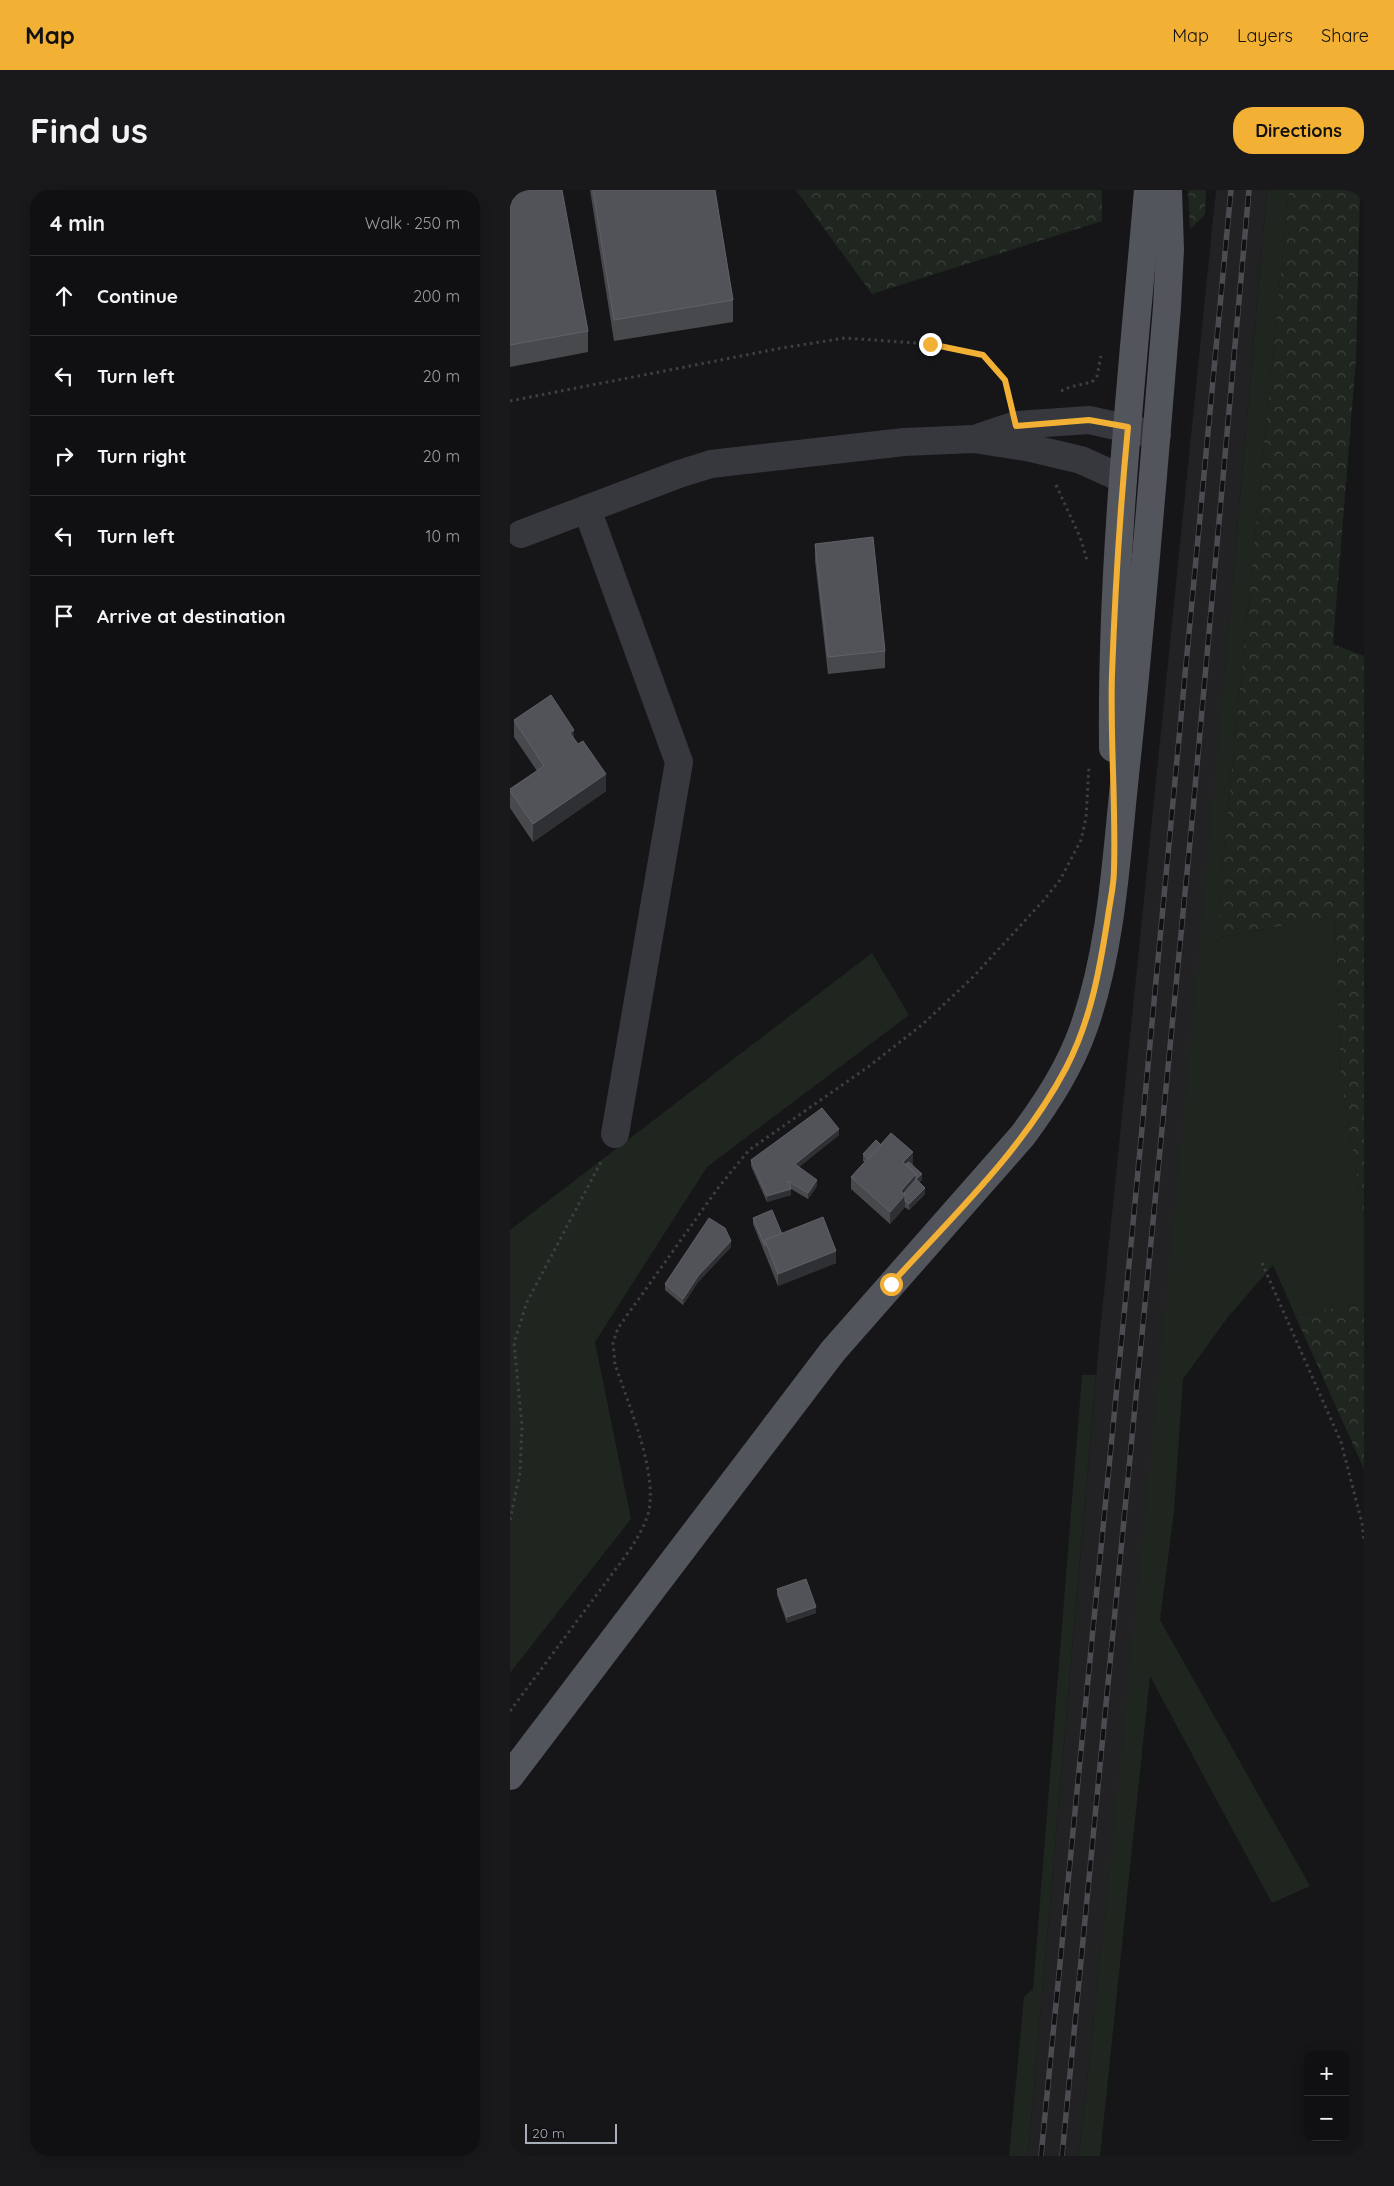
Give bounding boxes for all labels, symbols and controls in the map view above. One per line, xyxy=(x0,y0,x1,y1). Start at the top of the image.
text: Map xyxy=(25,20,75,50)
text: Map xyxy=(1172,24,1209,47)
text: Layers xyxy=(1237,24,1293,47)
text: Share xyxy=(1321,24,1369,47)
button: Directions xyxy=(1233,107,1364,154)
text: Find us xyxy=(30,108,148,152)
text: 4 min xyxy=(50,210,105,236)
text: Walk · 250 m xyxy=(365,213,460,233)
icon: ahead xyxy=(50,282,78,310)
text: Continue xyxy=(97,284,178,308)
text: 200 m xyxy=(413,286,460,306)
route end xyxy=(919,333,942,356)
icon: left xyxy=(50,362,78,390)
text: Turn left xyxy=(97,364,175,388)
text: 20 m xyxy=(423,366,460,386)
icon: right xyxy=(50,442,78,470)
text: Turn right xyxy=(97,444,186,468)
text: 20 m xyxy=(423,446,460,466)
icon: left xyxy=(50,522,78,550)
text: Turn left xyxy=(97,524,175,548)
text: 10 m xyxy=(426,526,460,546)
icon: arrive xyxy=(50,602,78,630)
text: Arrive at destination xyxy=(97,604,286,628)
route start xyxy=(880,1273,903,1296)
map controls xyxy=(1304,2051,1349,2141)
button: + xyxy=(1304,2051,1349,2096)
button: − xyxy=(1304,2096,1349,2141)
scale bar xyxy=(525,2121,618,2144)
text: 20 m xyxy=(532,2124,565,2142)

